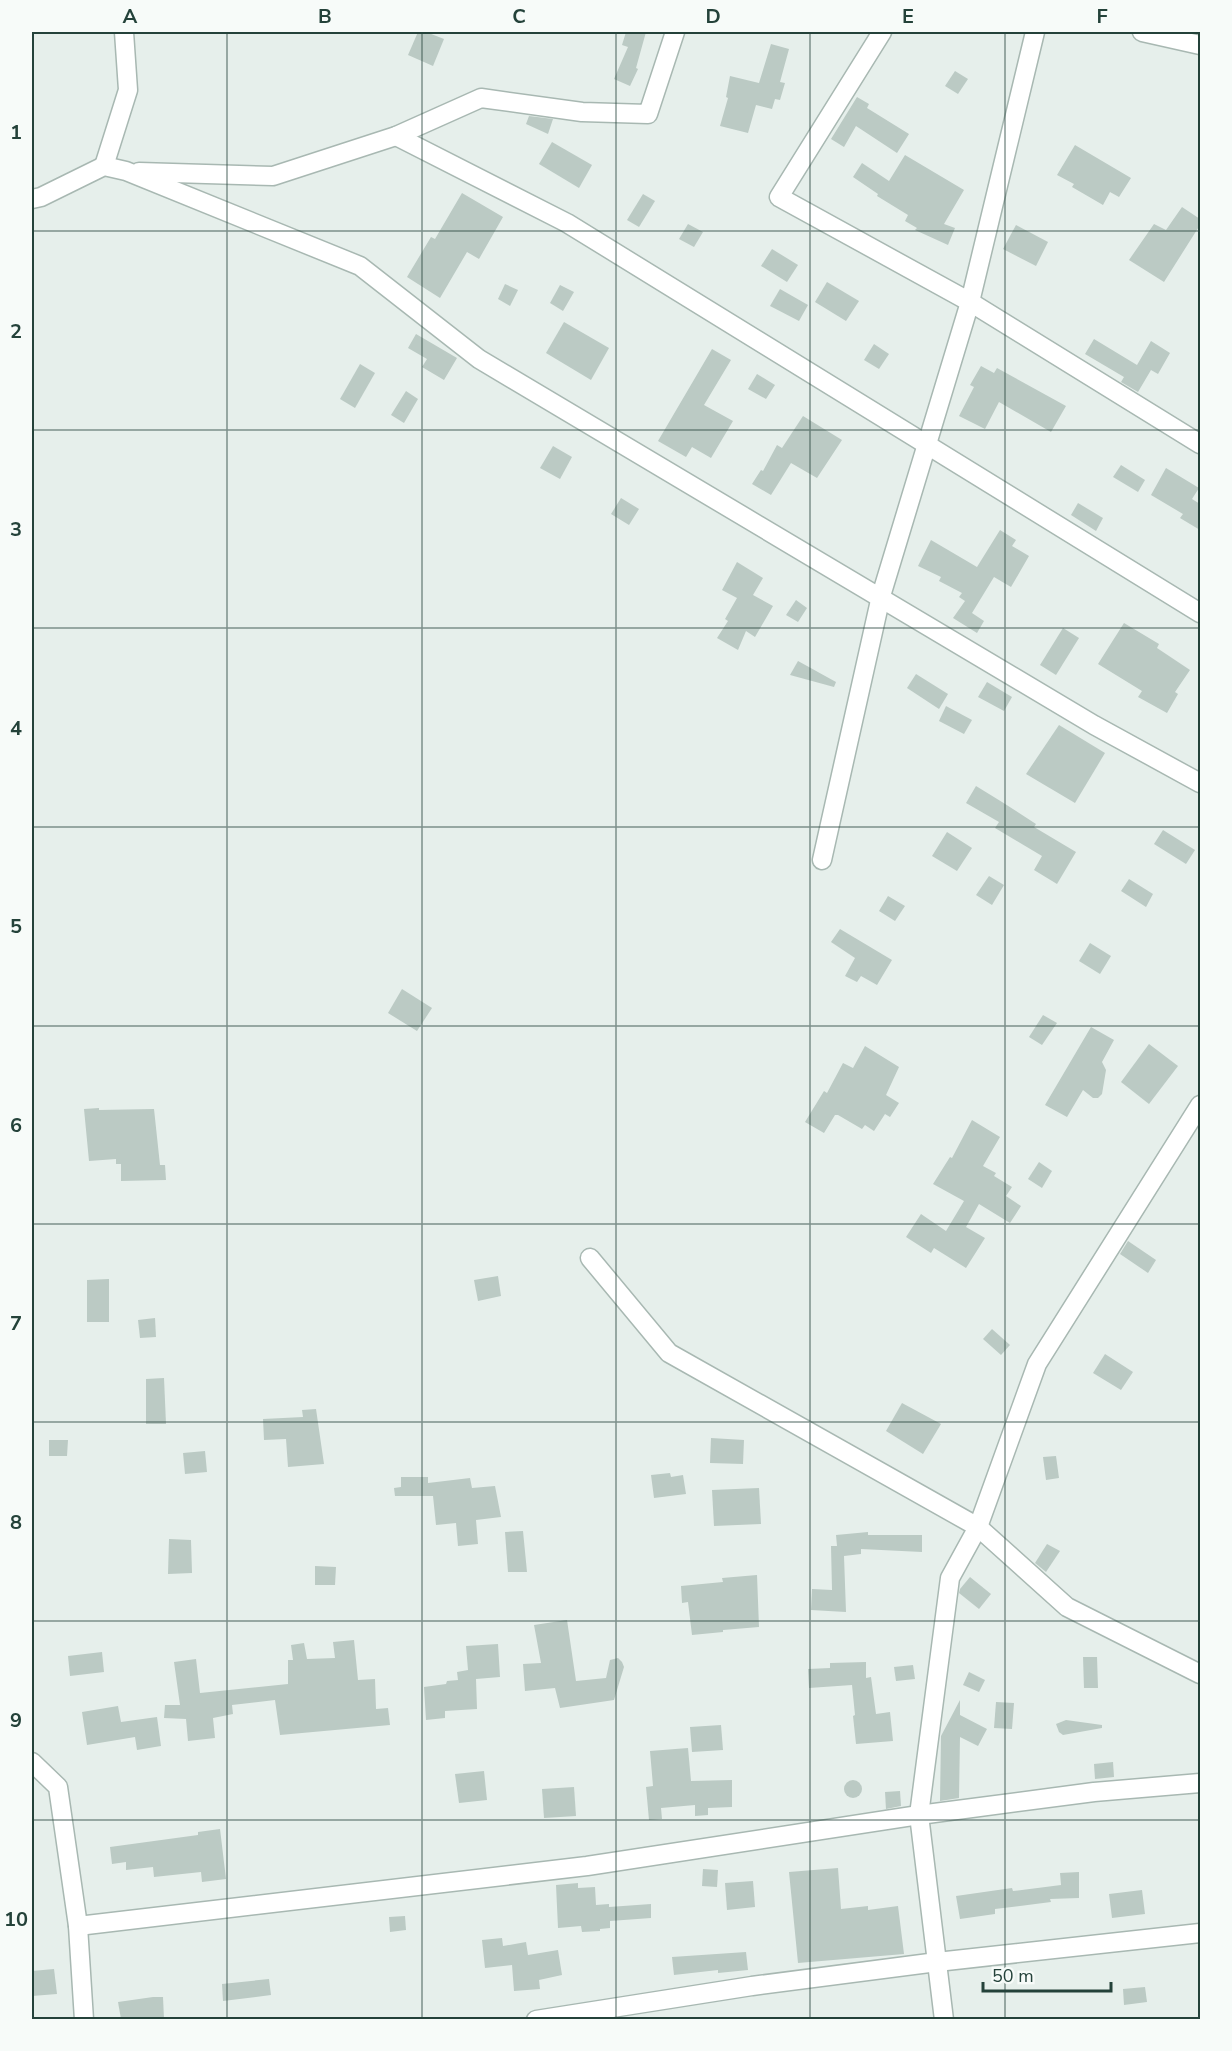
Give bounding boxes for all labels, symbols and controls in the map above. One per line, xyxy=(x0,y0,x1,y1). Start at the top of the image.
text: A xyxy=(123,3,138,30)
text: B xyxy=(318,3,332,30)
text: C xyxy=(512,3,526,30)
text: D xyxy=(705,3,721,30)
text: E xyxy=(902,3,914,30)
text: F xyxy=(1096,3,1108,30)
text: 1 xyxy=(10,119,22,146)
text: 2 xyxy=(10,318,22,345)
text: 3 xyxy=(10,516,22,543)
text: 4 xyxy=(10,715,22,742)
text: 5 xyxy=(10,913,22,940)
text: 6 xyxy=(10,1112,22,1139)
text: 7 xyxy=(10,1310,22,1337)
text: 8 xyxy=(10,1509,22,1536)
text: 9 xyxy=(10,1707,22,1734)
text: 10 xyxy=(4,1906,28,1933)
scale bar xyxy=(983,1955,1110,1993)
text: 50 m xyxy=(992,1964,1034,1988)

